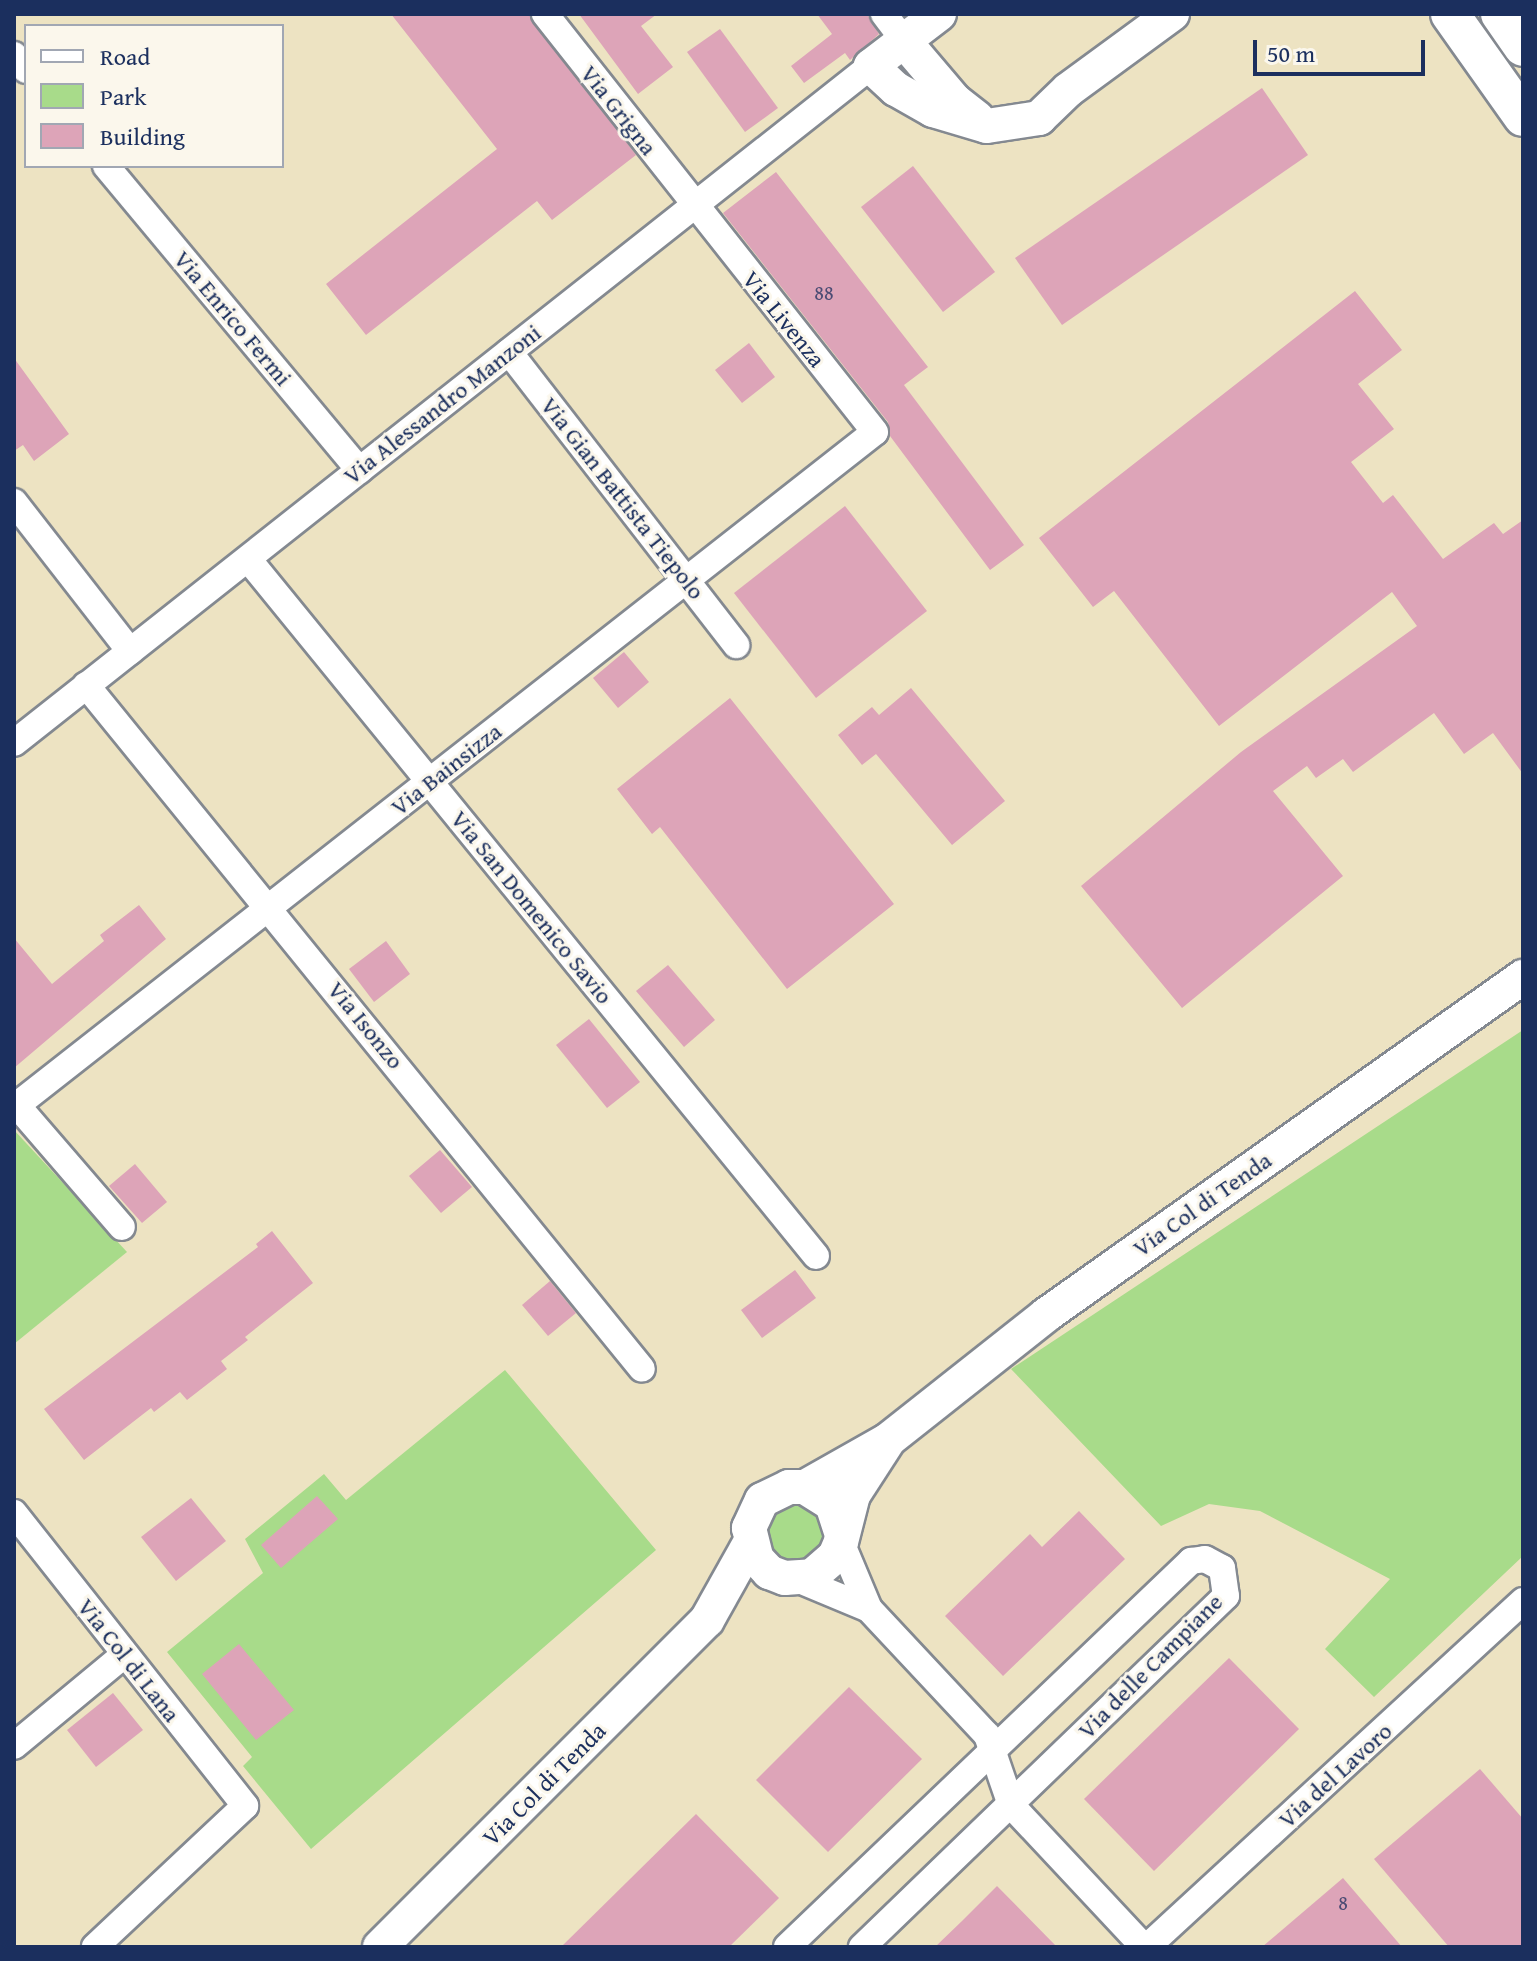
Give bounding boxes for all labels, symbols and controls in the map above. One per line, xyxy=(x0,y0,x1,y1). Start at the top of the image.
legend xyxy=(24,24,284,168)
scale bar xyxy=(1257,24,1429,74)
text: 50 m xyxy=(1267,36,1315,71)
text: Road xyxy=(100,39,150,74)
street label: Via Grigna xyxy=(575,59,663,161)
text: Park xyxy=(100,79,146,114)
text: Building xyxy=(100,119,185,154)
street label: Via Enrico Fermi xyxy=(168,244,298,392)
street label: Via Livenza xyxy=(736,265,832,373)
house number: 88 xyxy=(814,280,834,304)
street label: Via Alessandro Manzoni xyxy=(337,318,547,490)
street label: Via Gian Battista Tiepolo xyxy=(535,391,711,605)
street label: Via Bainsizza xyxy=(385,717,507,821)
street label: Via San Domenico Savio xyxy=(445,804,619,1010)
street label: Via Isonzo xyxy=(322,975,410,1075)
street label: Via Col di Tenda xyxy=(1127,1146,1277,1262)
street label: Via delle Campiane xyxy=(1072,1588,1228,1744)
street label: Via Col di Lana xyxy=(72,1592,186,1728)
street label: Via Col di Tenda xyxy=(476,1716,612,1852)
street label: Via del Lavoro xyxy=(1272,1716,1398,1834)
house number: 8 xyxy=(1338,1890,1348,1914)

